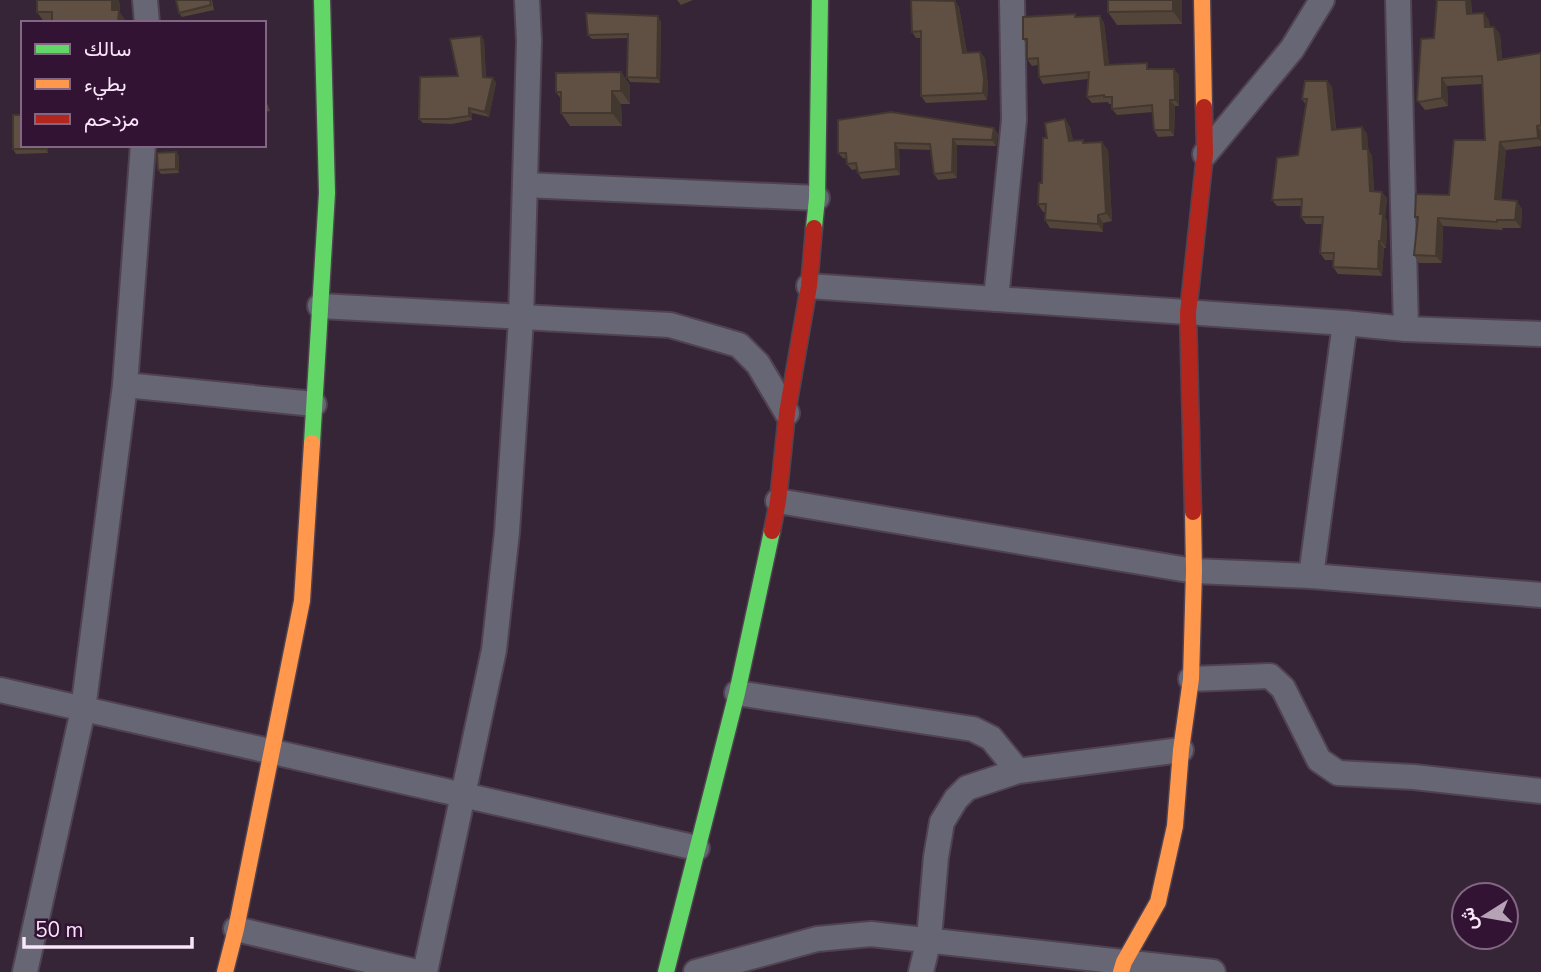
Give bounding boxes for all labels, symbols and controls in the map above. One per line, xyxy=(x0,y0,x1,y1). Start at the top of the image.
legend xyxy=(21,21,266,147)
text: سالك xyxy=(84,35,131,63)
text: بطيء xyxy=(84,70,127,101)
text: مزدحم xyxy=(84,105,139,133)
north arrow xyxy=(1450,881,1520,951)
text: ش xyxy=(1454,905,1484,933)
scale bar xyxy=(24,906,192,950)
text: 50 m xyxy=(35,916,84,944)

